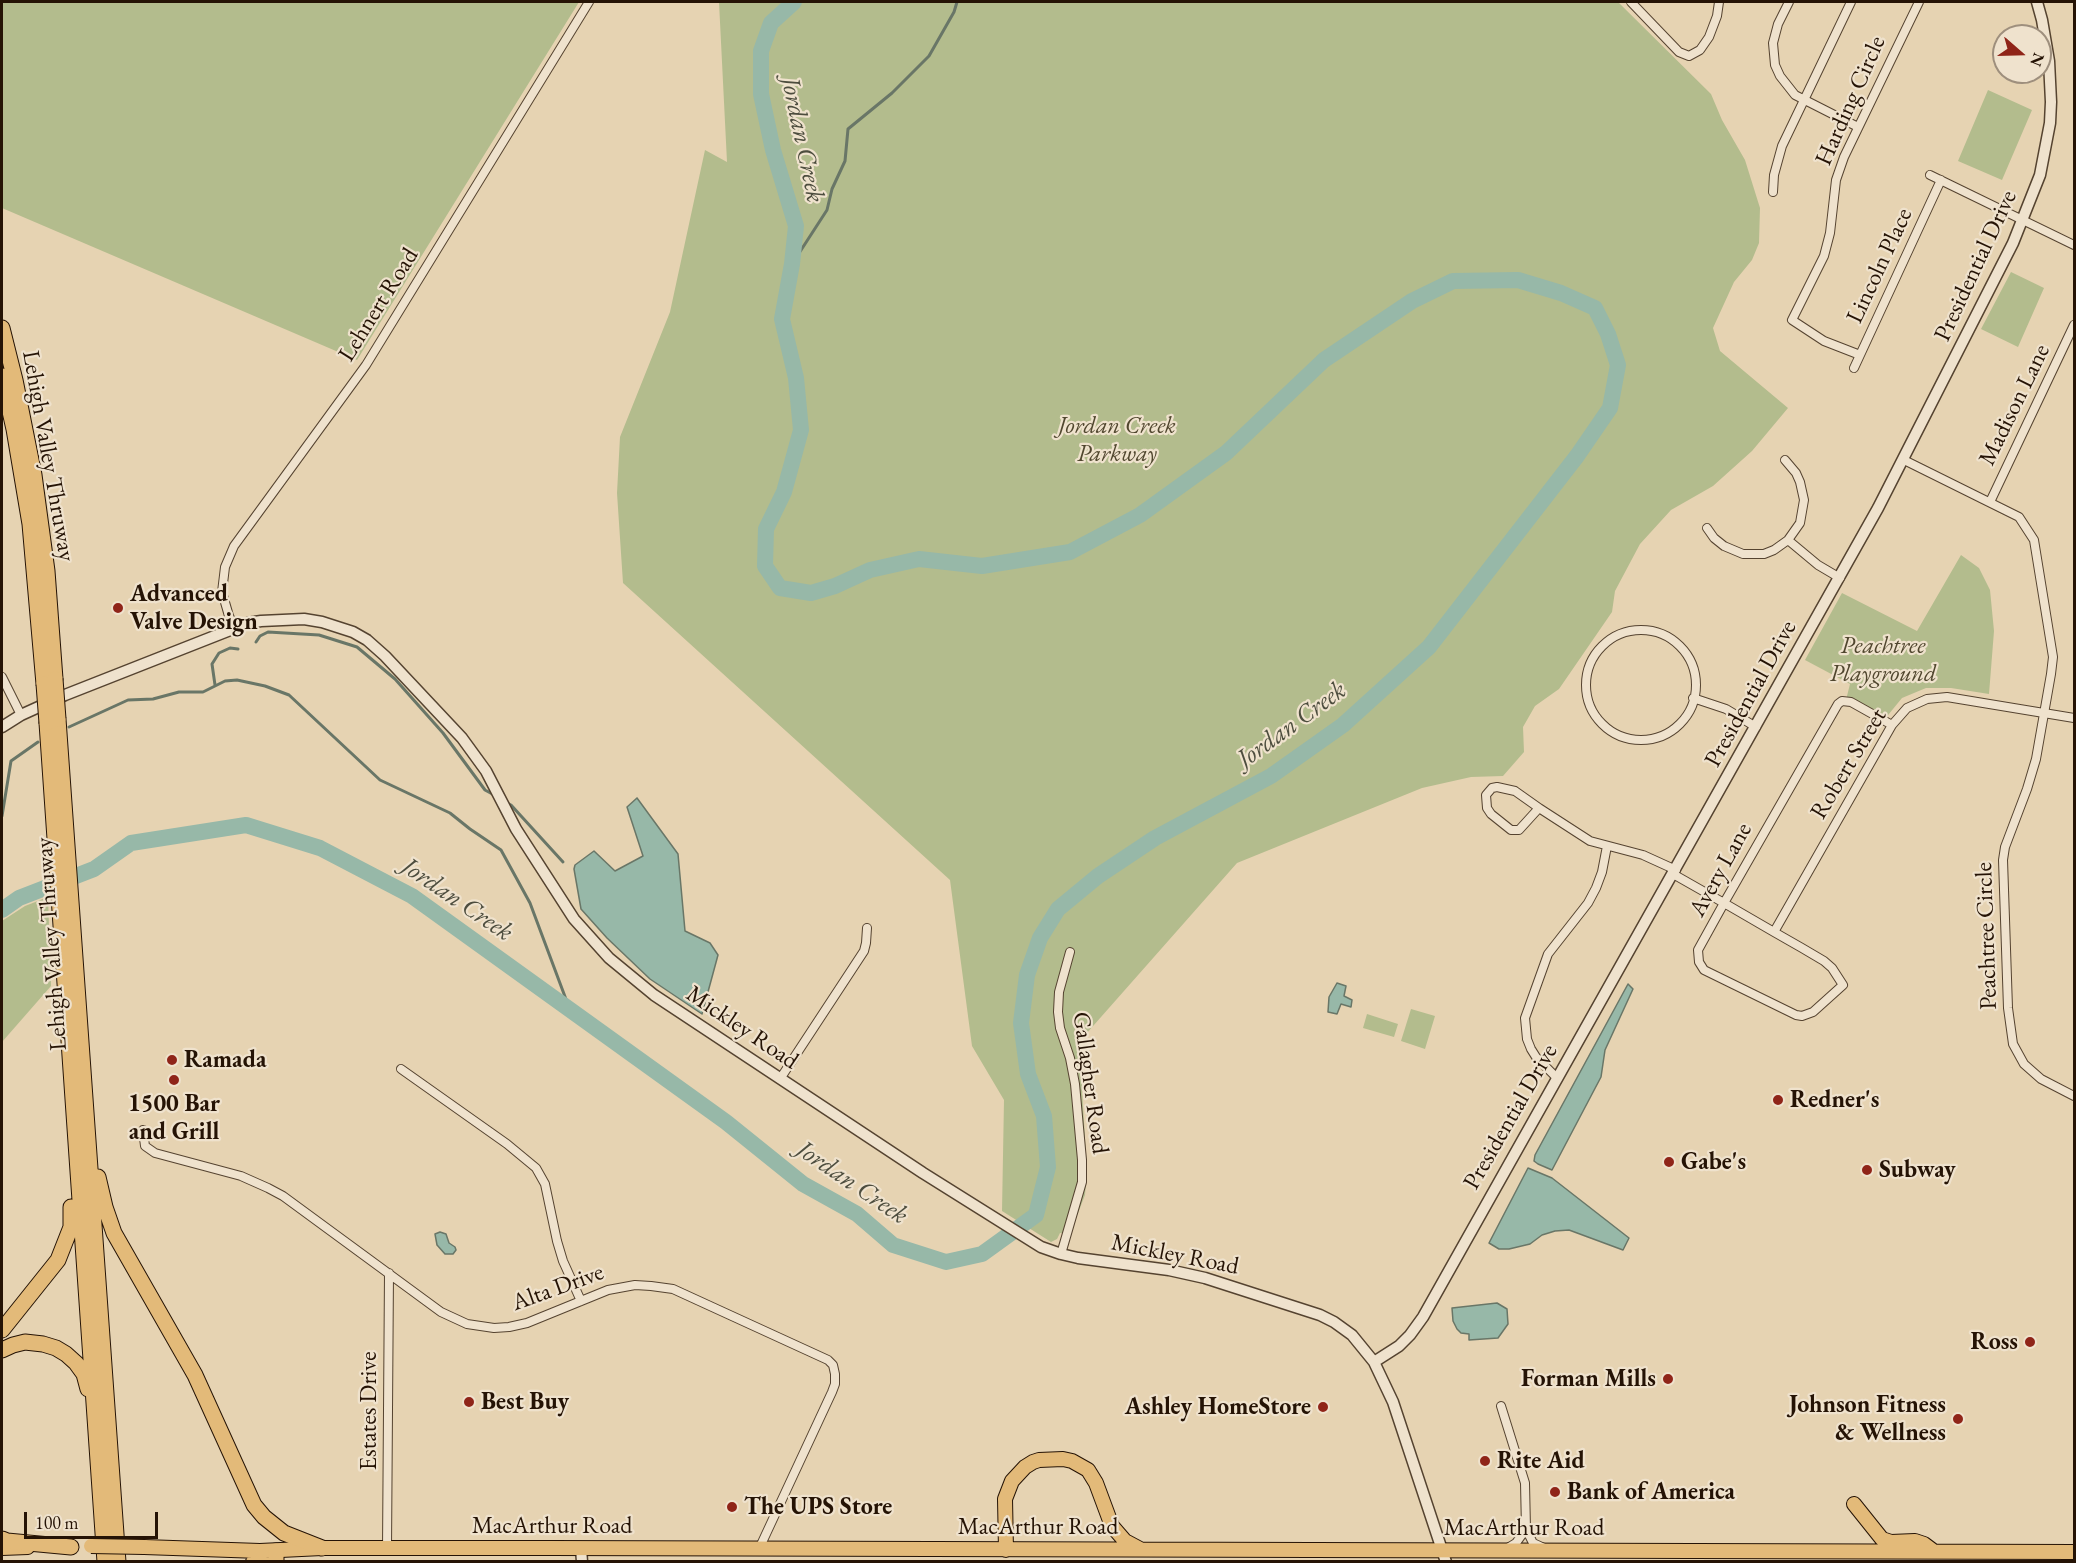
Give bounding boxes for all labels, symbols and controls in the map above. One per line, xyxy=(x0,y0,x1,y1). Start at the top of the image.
north arrow xyxy=(1992,24,2052,84)
street label: Harding Circle xyxy=(1810,32,1892,170)
text: N xyxy=(2025,50,2050,69)
water label: Jordan Creek xyxy=(774,75,830,205)
street label: Presidential Drive xyxy=(1928,186,2024,346)
street label: Lincoln Place xyxy=(1841,204,1919,328)
street label: Lehnert Road xyxy=(333,243,425,367)
street label: Madison Lane xyxy=(1973,340,2057,470)
street label: Lehigh Valley Thruway xyxy=(15,348,81,564)
park label: Jordan Creek Parkway xyxy=(1058,412,1176,468)
place label: Advanced Valve Design xyxy=(130,580,258,636)
marker: Advanced Valve Design xyxy=(111,601,125,615)
street label: Presidential Drive xyxy=(1699,616,1803,772)
park label: Peachtree Playground xyxy=(1830,632,1936,688)
water label: Jordan Creek xyxy=(1231,675,1353,775)
street label: Robert Street xyxy=(1805,704,1893,824)
street label: Avery Lane xyxy=(1683,818,1759,922)
street label: Lehigh Valley Thruway xyxy=(30,836,74,1052)
water label: Jordan Creek xyxy=(396,852,518,948)
street label: Peachtree Circle xyxy=(1970,862,2004,1010)
street label: Mickley Road xyxy=(680,980,804,1076)
street label: Gallagher Road xyxy=(1066,1010,1114,1156)
street label: Presidential Drive xyxy=(1458,1039,1564,1195)
place label: Ramada xyxy=(184,1046,266,1074)
marker: Ramada xyxy=(165,1053,179,1067)
marker: 1500 Bar and Grill xyxy=(167,1073,181,1087)
place label: Redner's xyxy=(1790,1086,1879,1114)
place label: 1500 Bar and Grill xyxy=(128,1090,220,1146)
marker: Redner's xyxy=(1771,1093,1785,1107)
water label: Jordan Creek xyxy=(791,1135,913,1231)
place label: Gabe's xyxy=(1681,1148,1746,1176)
marker: Gabe's xyxy=(1662,1155,1676,1169)
place label: Subway xyxy=(1879,1156,1956,1184)
marker: Subway xyxy=(1860,1163,1874,1177)
street label: Mickley Road xyxy=(1109,1229,1241,1281)
street label: Alta Drive xyxy=(508,1258,608,1318)
place label: Ross xyxy=(1970,1328,2018,1356)
marker: Ross xyxy=(2023,1335,2037,1349)
street label: Estates Drive xyxy=(355,1351,383,1471)
place label: Forman Mills xyxy=(1521,1365,1656,1393)
marker: Forman Mills xyxy=(1661,1372,1675,1386)
place label: Best Buy xyxy=(481,1388,569,1416)
place label: Johnson Fitness & Wellness xyxy=(1789,1391,1946,1447)
place label: Ashley HomeStore xyxy=(1125,1393,1311,1421)
marker: Best Buy xyxy=(462,1395,476,1409)
marker: Ashley HomeStore xyxy=(1316,1400,1330,1414)
marker: Johnson Fitness & Wellness xyxy=(1951,1412,1965,1426)
place label: Rite Aid xyxy=(1497,1447,1585,1475)
marker: Rite Aid xyxy=(1478,1454,1492,1468)
place label: Bank of America xyxy=(1567,1478,1735,1506)
marker: Bank of America xyxy=(1548,1485,1562,1499)
place label: The UPS Store xyxy=(744,1493,892,1521)
scale bar xyxy=(27,1500,160,1538)
marker: The UPS Store xyxy=(725,1500,739,1514)
text: 100 m xyxy=(35,1511,79,1534)
street label: MacArthur Road xyxy=(472,1512,632,1540)
street label: MacArthur Road xyxy=(958,1513,1118,1541)
street label: MacArthur Road xyxy=(1444,1514,1604,1542)

